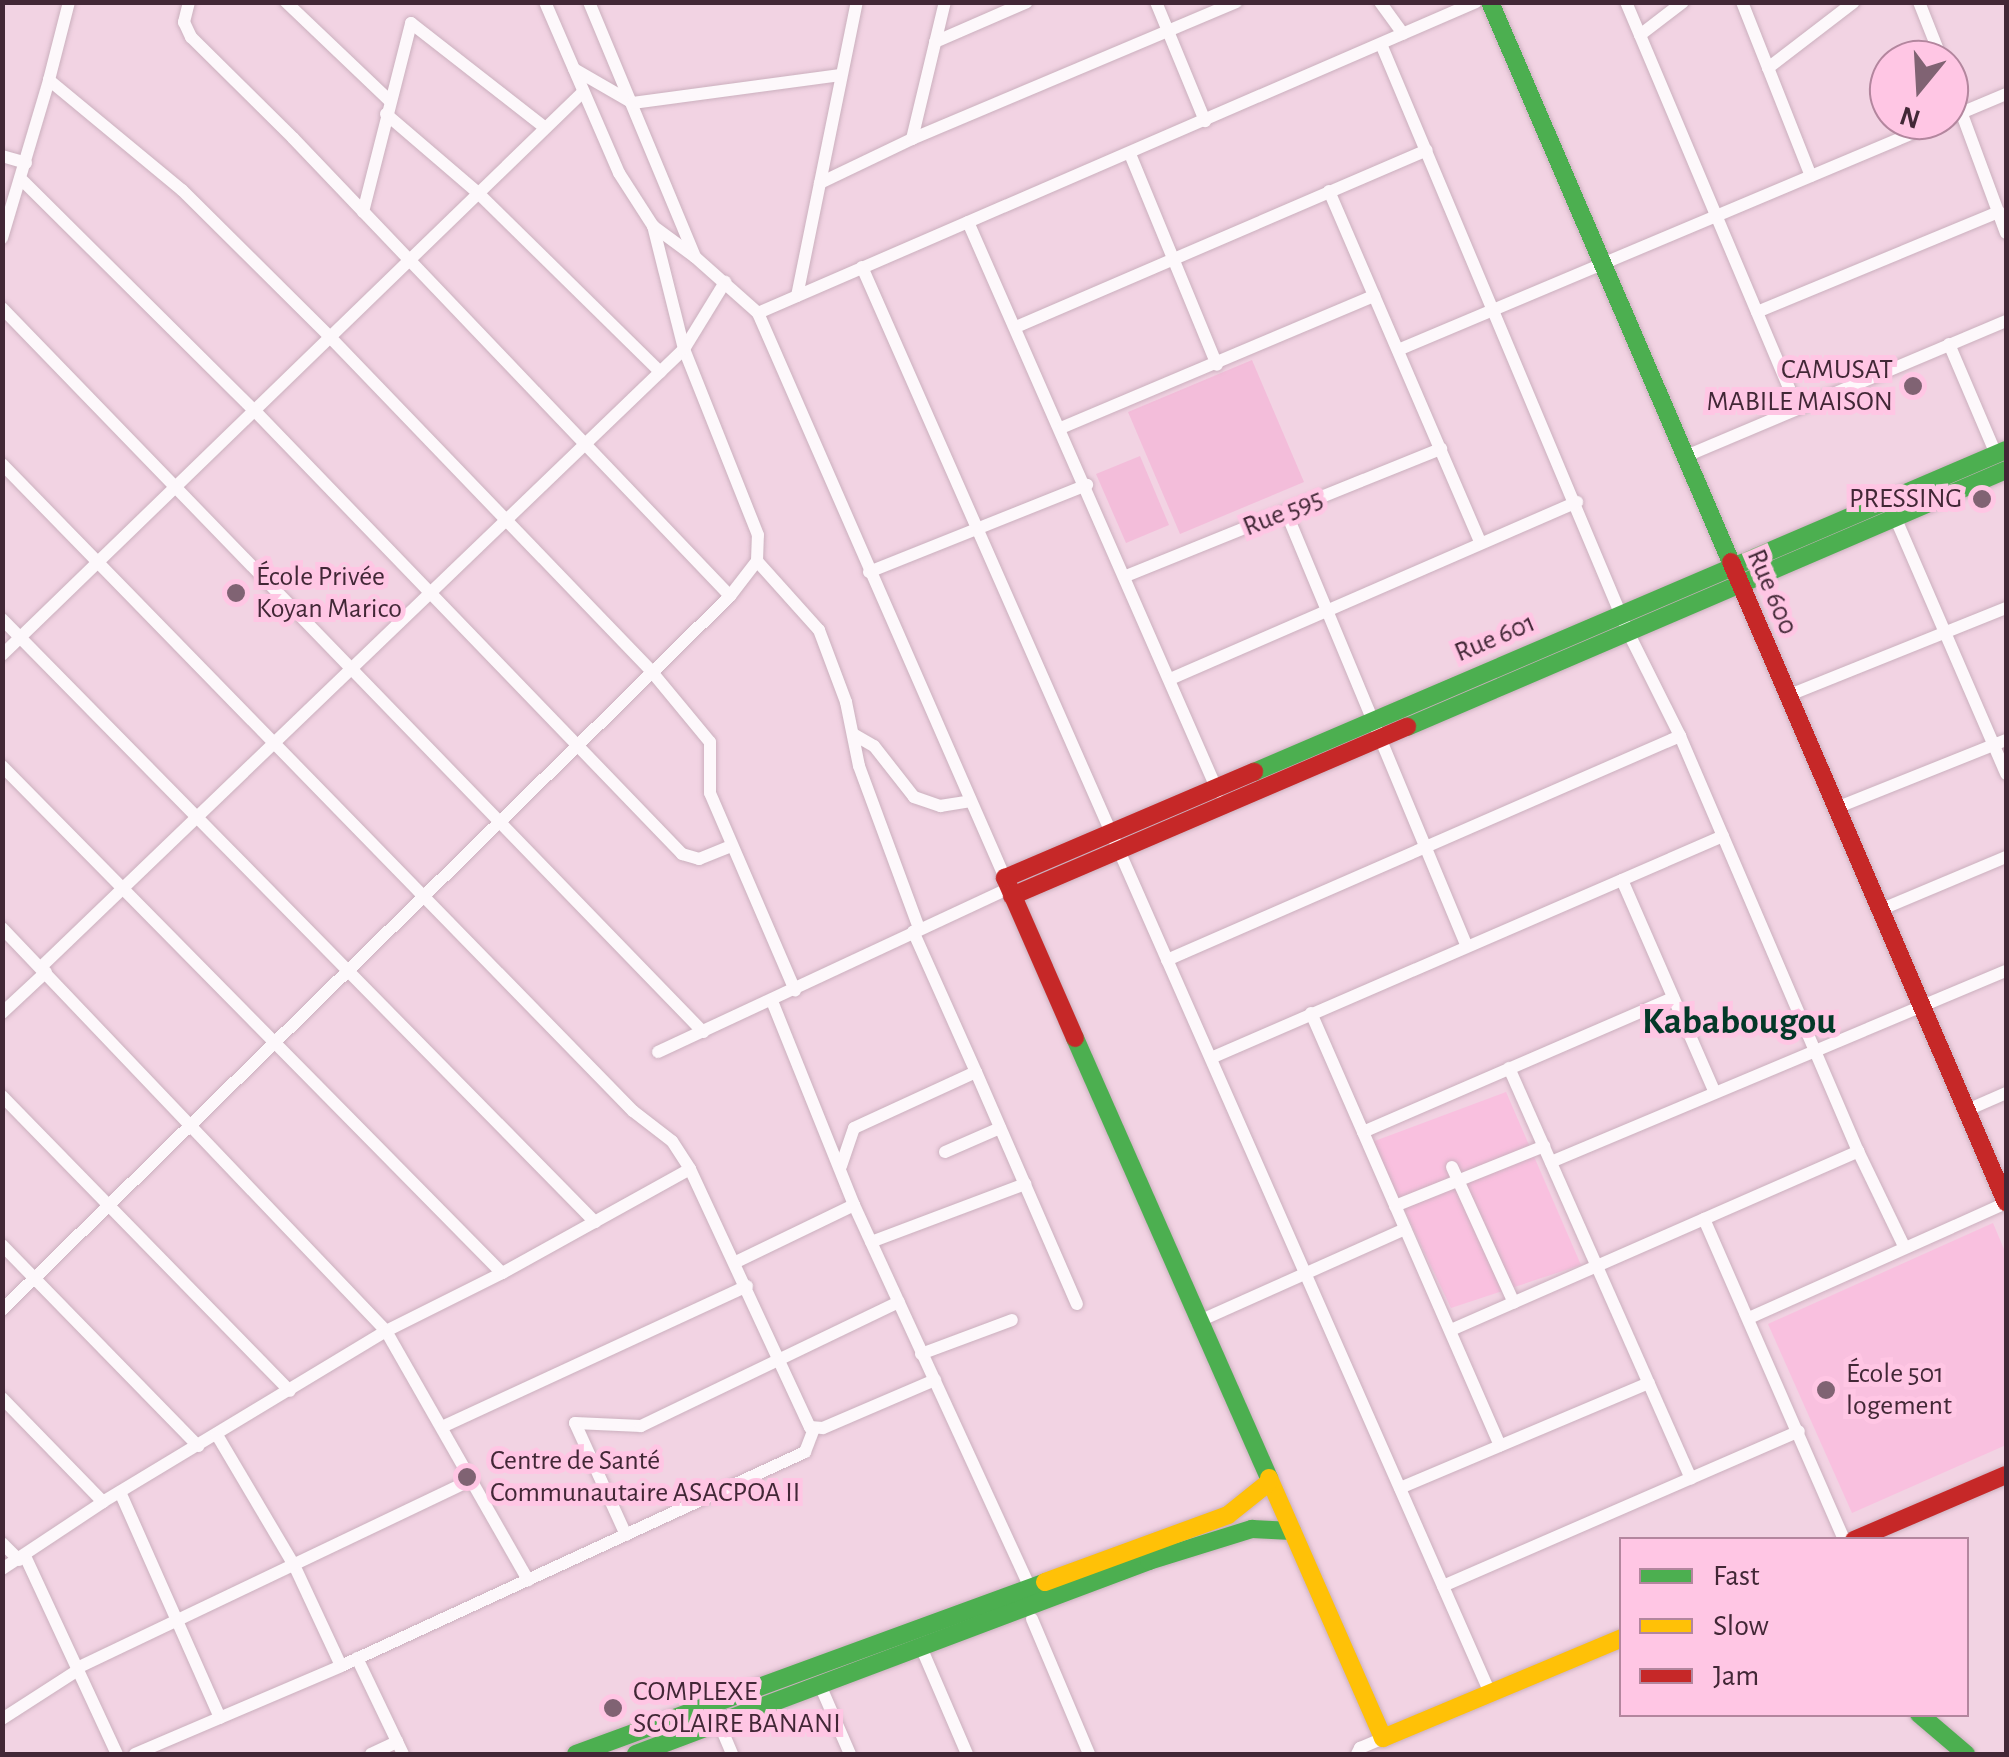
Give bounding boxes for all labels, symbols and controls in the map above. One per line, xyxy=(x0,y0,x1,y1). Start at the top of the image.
north arrow xyxy=(1869,40,1969,140)
text: N xyxy=(1897,100,1924,133)
place label: CAMUSAT MABILE MAISON xyxy=(1707,353,1893,419)
marker: CAMUSAT MABILE MAISON xyxy=(1902,375,1924,397)
street label: Rue 595 xyxy=(1238,482,1328,544)
place label: PRESSING xyxy=(1849,482,1962,516)
marker: PRESSING xyxy=(1971,488,1993,510)
street label: Rue 600 xyxy=(1739,544,1805,640)
place label: École Privée Koyan Marico xyxy=(256,560,402,626)
marker: École Privée Koyan Marico xyxy=(225,582,247,604)
street label: Rue 601 xyxy=(1450,606,1540,670)
district label: Kababougou xyxy=(1642,1000,1836,1046)
place label: École 501 logement xyxy=(1846,1357,1952,1423)
marker: École 501 logement xyxy=(1815,1379,1837,1401)
place label: Centre de Santé Communautaire ASACPOA II xyxy=(490,1444,800,1510)
marker: Centre de Santé Communautaire ASACPOA II xyxy=(454,1464,480,1490)
legend xyxy=(1619,1537,1969,1717)
text: Fast xyxy=(1713,1561,1760,1591)
text: Slow xyxy=(1713,1611,1769,1641)
text: Jam xyxy=(1713,1661,1759,1691)
place label: COMPLEXE SCOLAIRE BANANI xyxy=(633,1675,841,1741)
marker: COMPLEXE SCOLAIRE BANANI xyxy=(602,1697,624,1719)

